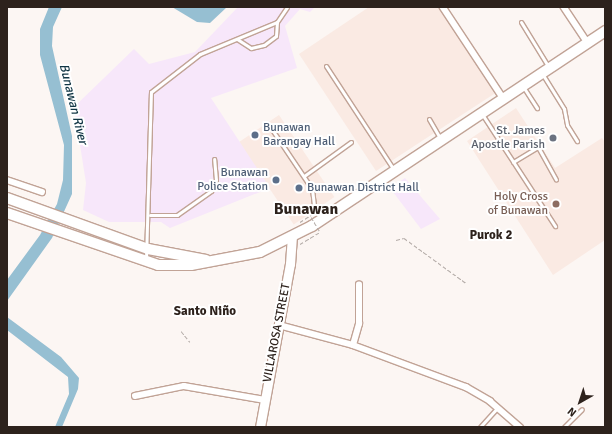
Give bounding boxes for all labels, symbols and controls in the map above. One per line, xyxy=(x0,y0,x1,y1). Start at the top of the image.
water label: Bunawan River xyxy=(55,62,91,146)
place label: Bunawan Barangay Hall xyxy=(263,121,335,149)
place label: St. James Apostle Parish xyxy=(471,124,545,152)
marker: Bunawan Barangay Hall xyxy=(250,130,260,140)
marker: St. James Apostle Parish xyxy=(548,133,558,143)
place label: Bunawan Police Station xyxy=(197,166,268,194)
marker: Bunawan Police Station xyxy=(271,175,281,185)
place label: Bunawan District Hall xyxy=(307,181,419,195)
marker: Bunawan District Hall xyxy=(294,183,304,193)
place label: Holy Cross of Bunawan xyxy=(488,190,548,218)
district label: Bunawan xyxy=(274,199,338,219)
marker: Holy Cross of Bunawan xyxy=(551,199,561,209)
district label: Purok 2 xyxy=(469,227,513,243)
street label: VILLAROSA STREET xyxy=(260,282,294,384)
district label: Santo Niño xyxy=(174,303,236,319)
north arrow xyxy=(560,382,600,422)
text: N xyxy=(565,404,579,419)

